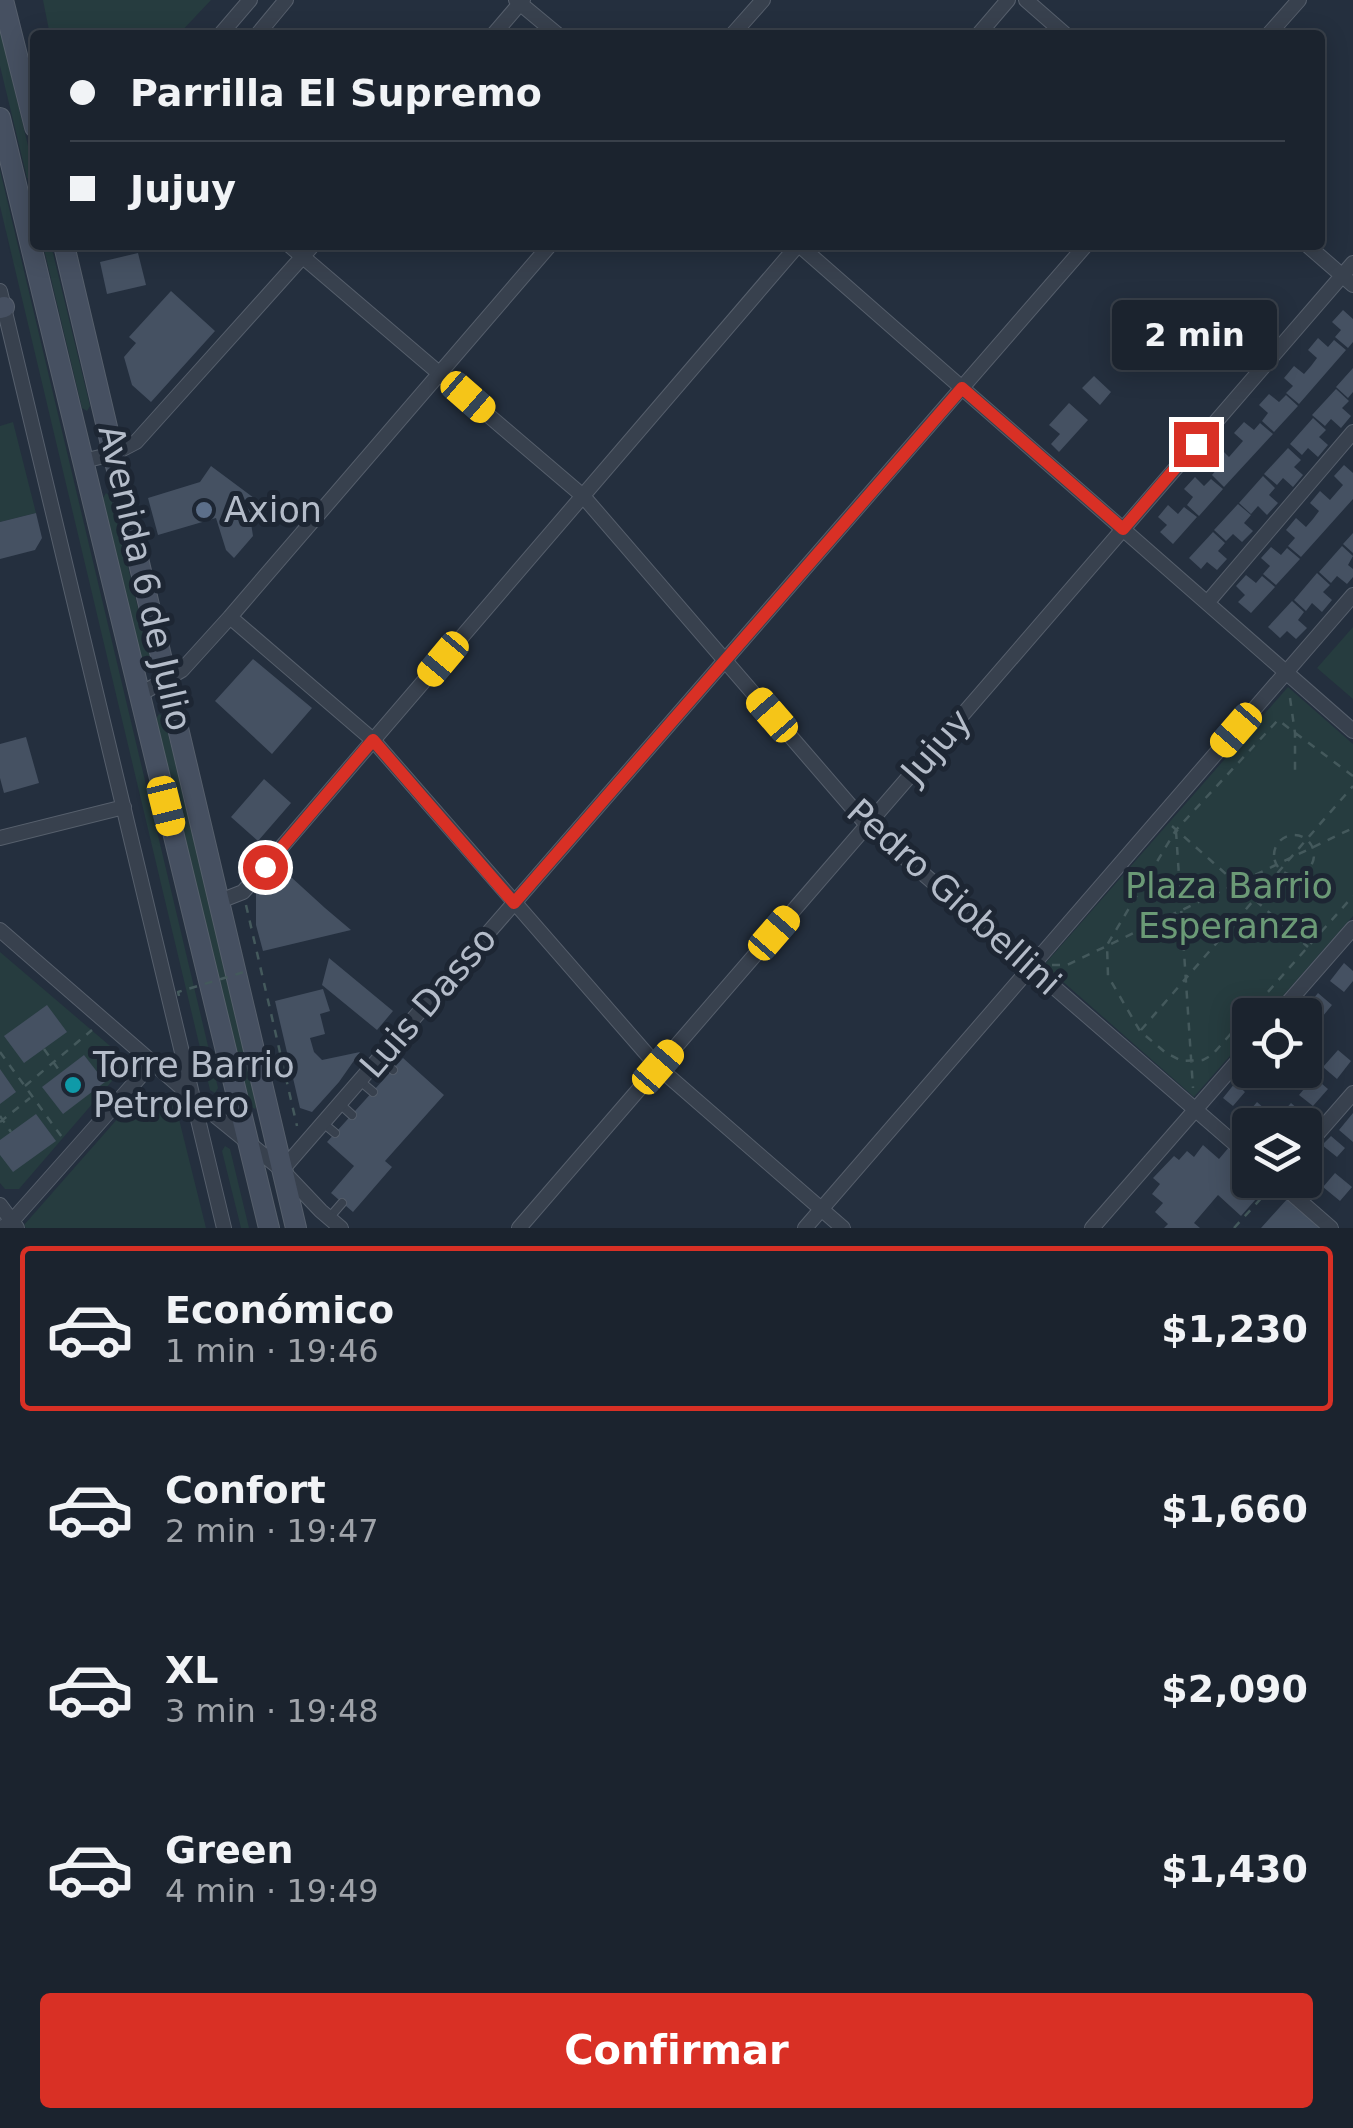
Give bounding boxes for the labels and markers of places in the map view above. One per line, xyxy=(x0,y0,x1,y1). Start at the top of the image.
place label: Axion xyxy=(224,490,322,530)
marker: Axion xyxy=(193,499,215,521)
place label: Torre Barrio Petrolero xyxy=(92,1045,295,1125)
marker: Torre Barrio Petrolero xyxy=(62,1074,84,1096)

